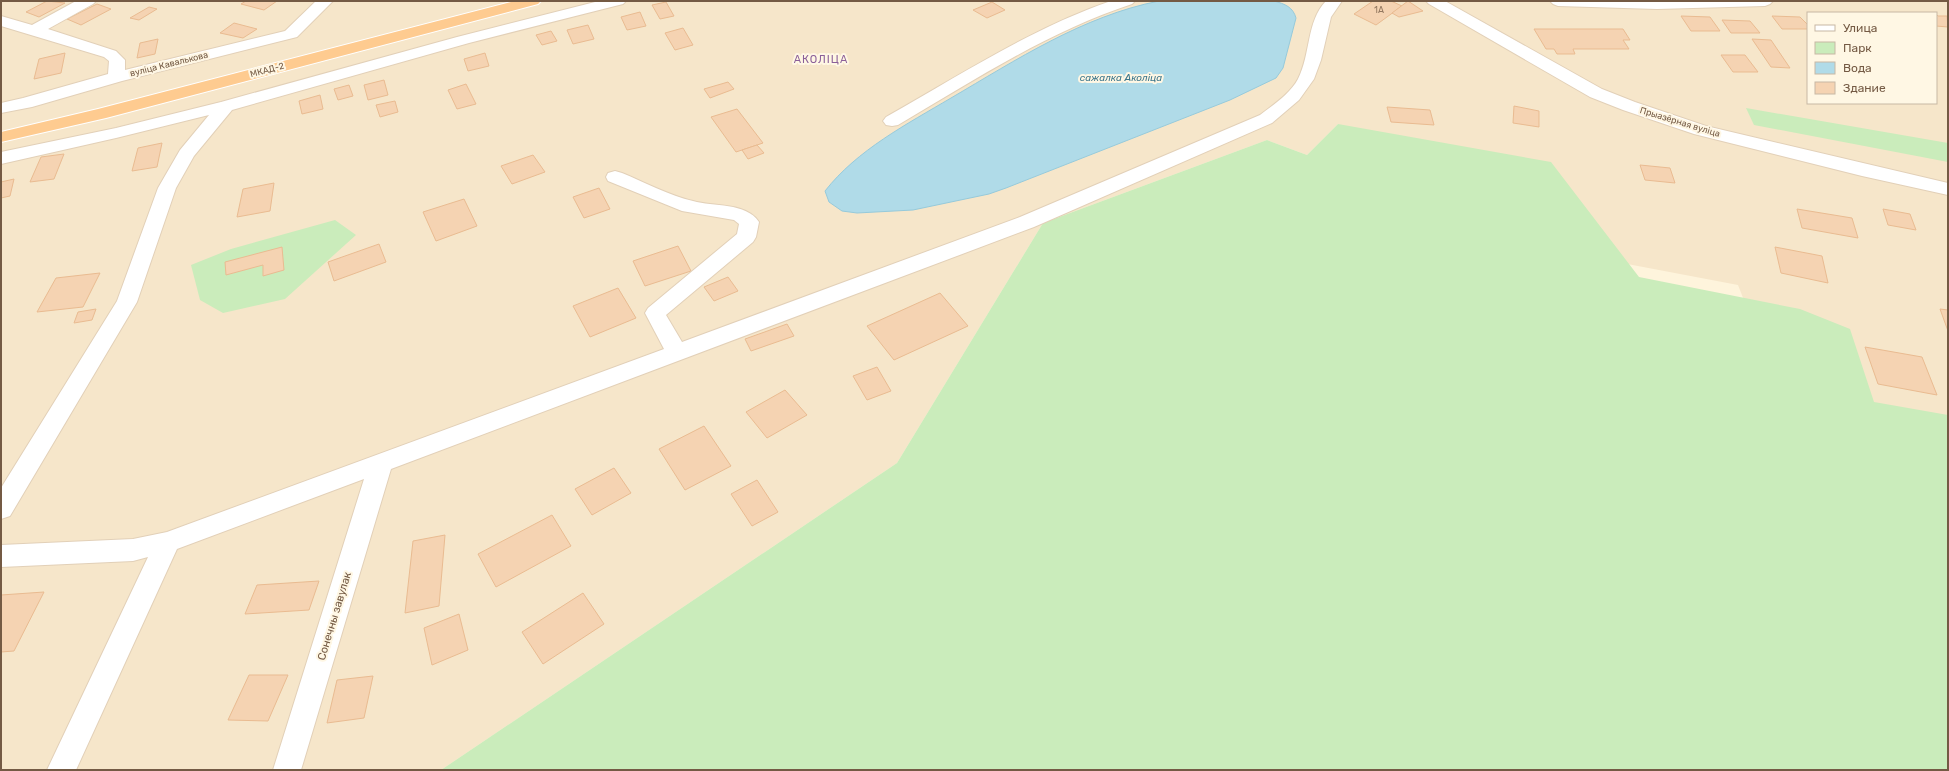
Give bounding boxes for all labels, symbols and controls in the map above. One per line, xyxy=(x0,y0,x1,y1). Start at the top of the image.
house number: 1А xyxy=(1374,5,1384,15)
legend xyxy=(1807,12,1937,104)
text: Улица xyxy=(1843,21,1877,35)
text: Парк xyxy=(1843,41,1872,55)
street label: вуліца Кавалькова xyxy=(129,49,209,79)
district label: АКОЛІЦА xyxy=(794,53,848,66)
street label: МКАД-2 xyxy=(249,61,285,79)
text: Вода xyxy=(1843,61,1872,75)
water label: сажалка Аколіца xyxy=(1080,72,1162,84)
text: Здание xyxy=(1843,81,1886,95)
street label: Прыазёрная вуліца xyxy=(1639,105,1721,139)
street label: Сонечны завулак xyxy=(315,570,354,662)

